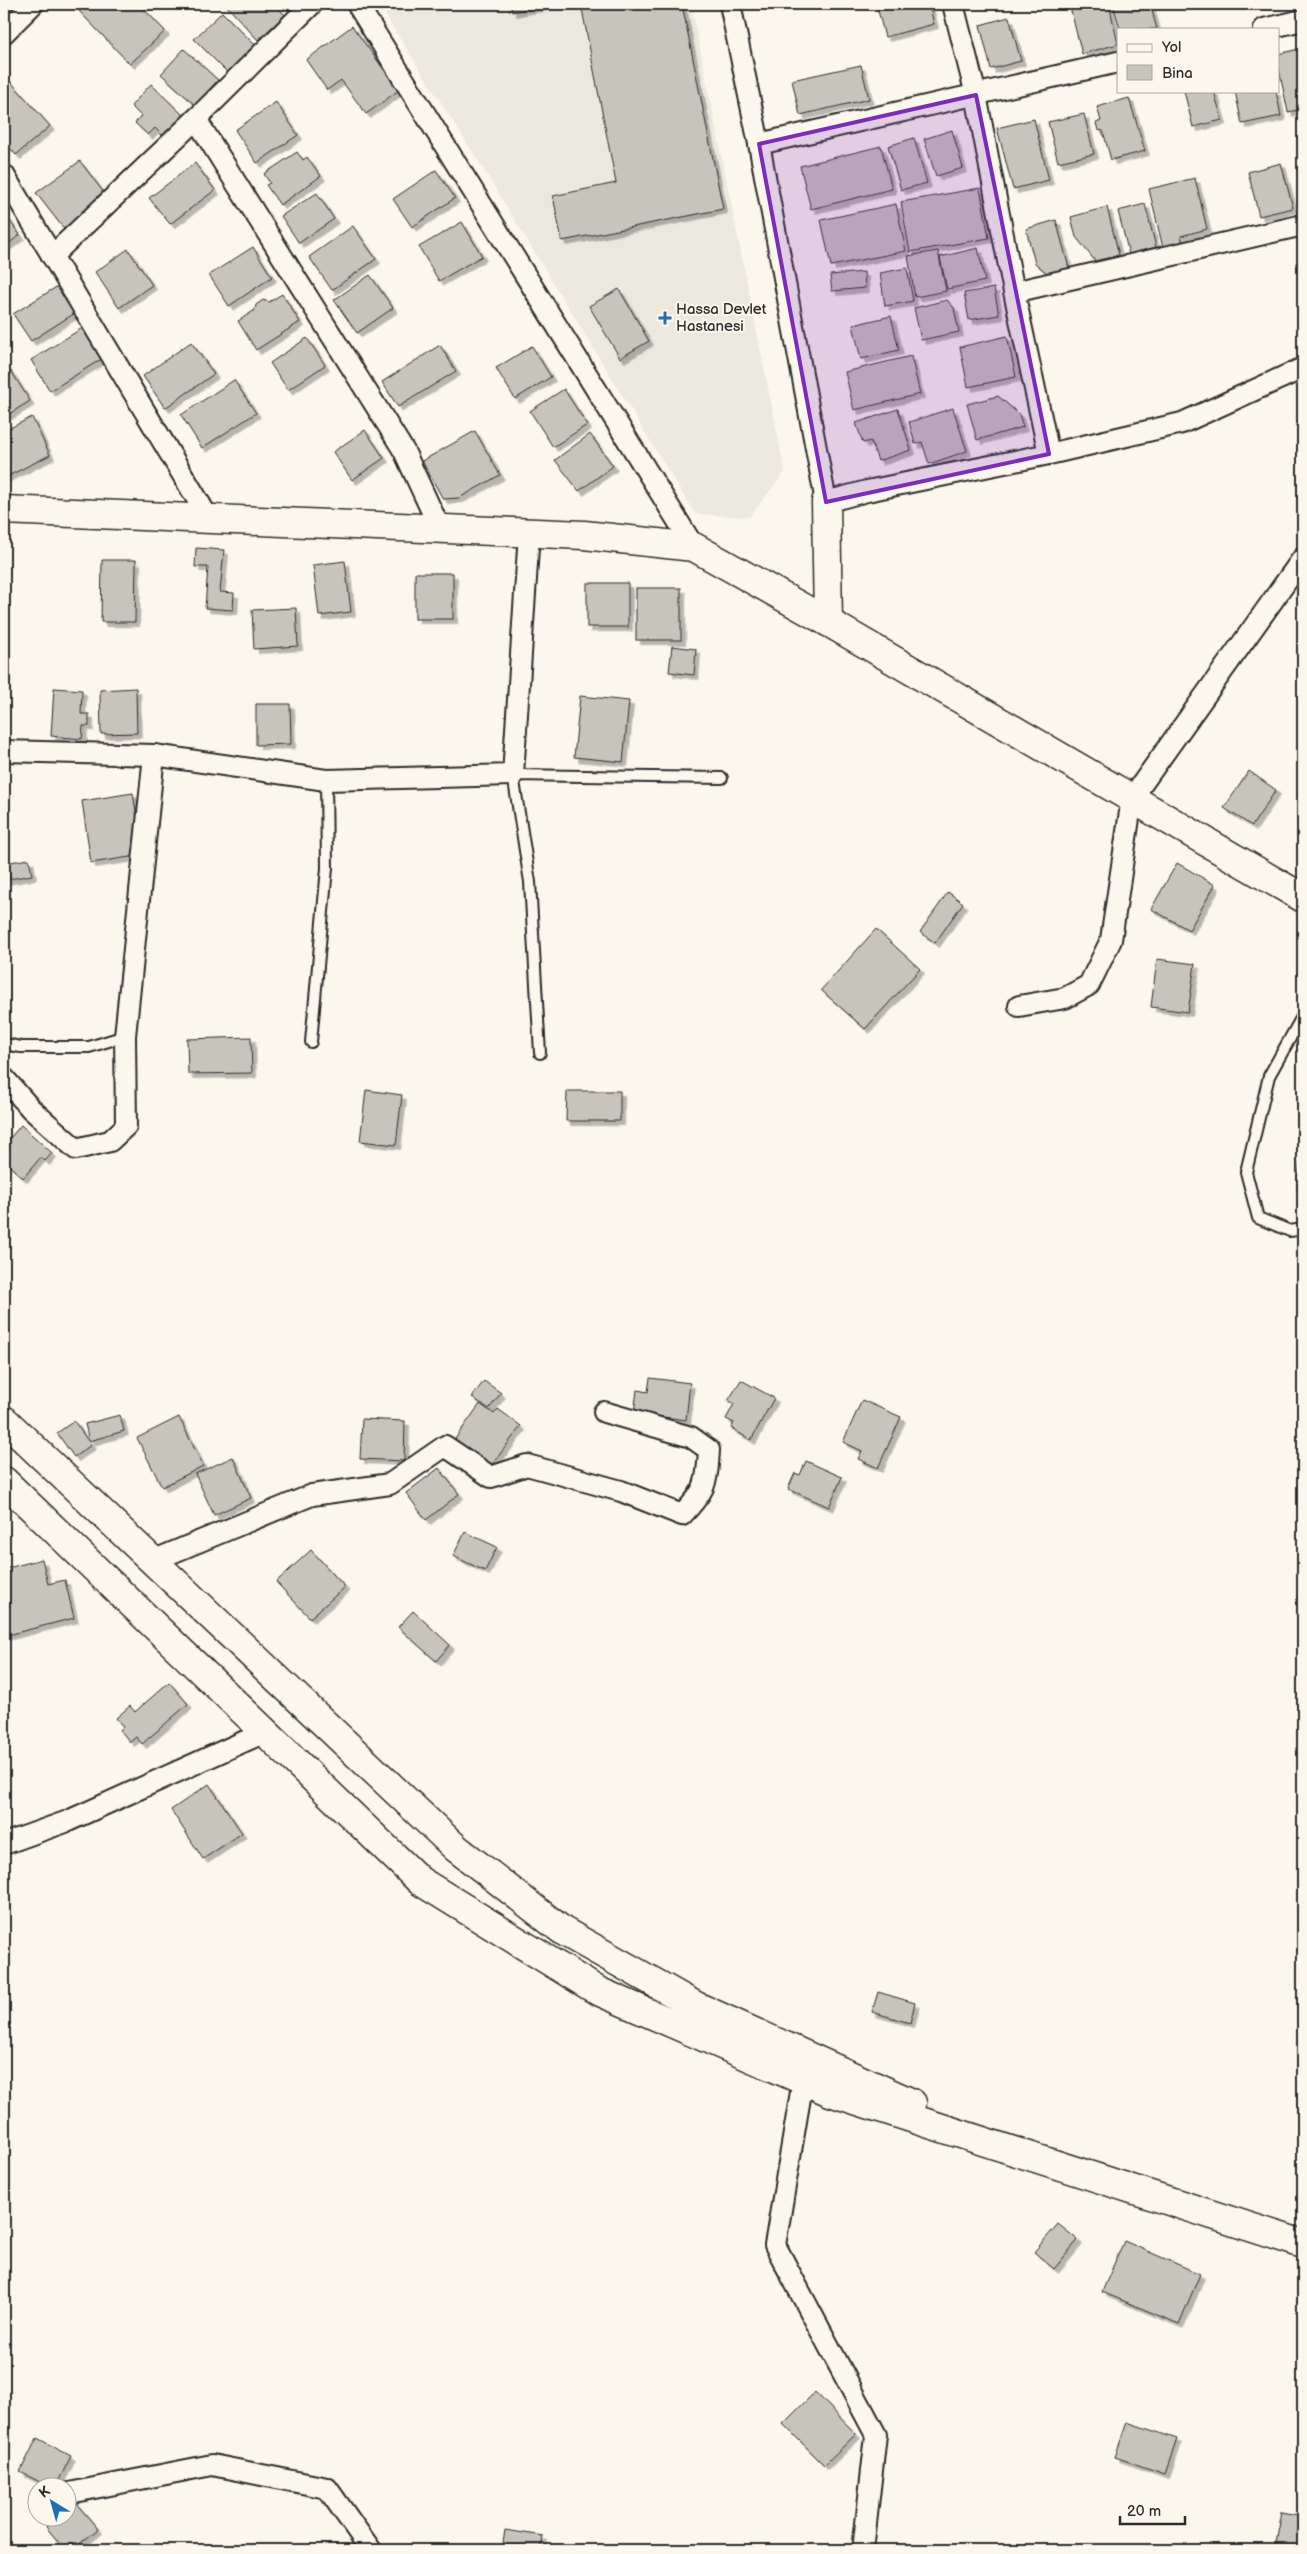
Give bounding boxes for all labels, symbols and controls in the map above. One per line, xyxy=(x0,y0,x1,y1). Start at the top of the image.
legend xyxy=(1117,28,1280,92)
text: Yol xyxy=(1161,38,1181,57)
text: Bina xyxy=(1162,64,1193,83)
place label: Hassa Devlet Hastanesi xyxy=(676,300,767,336)
marker: Hassa Devlet Hastanesi xyxy=(658,311,672,325)
north arrow xyxy=(28,2476,78,2526)
text: K xyxy=(36,2482,54,2502)
scale bar xyxy=(1120,2494,1184,2526)
text: 20 m xyxy=(1127,2502,1161,2521)

